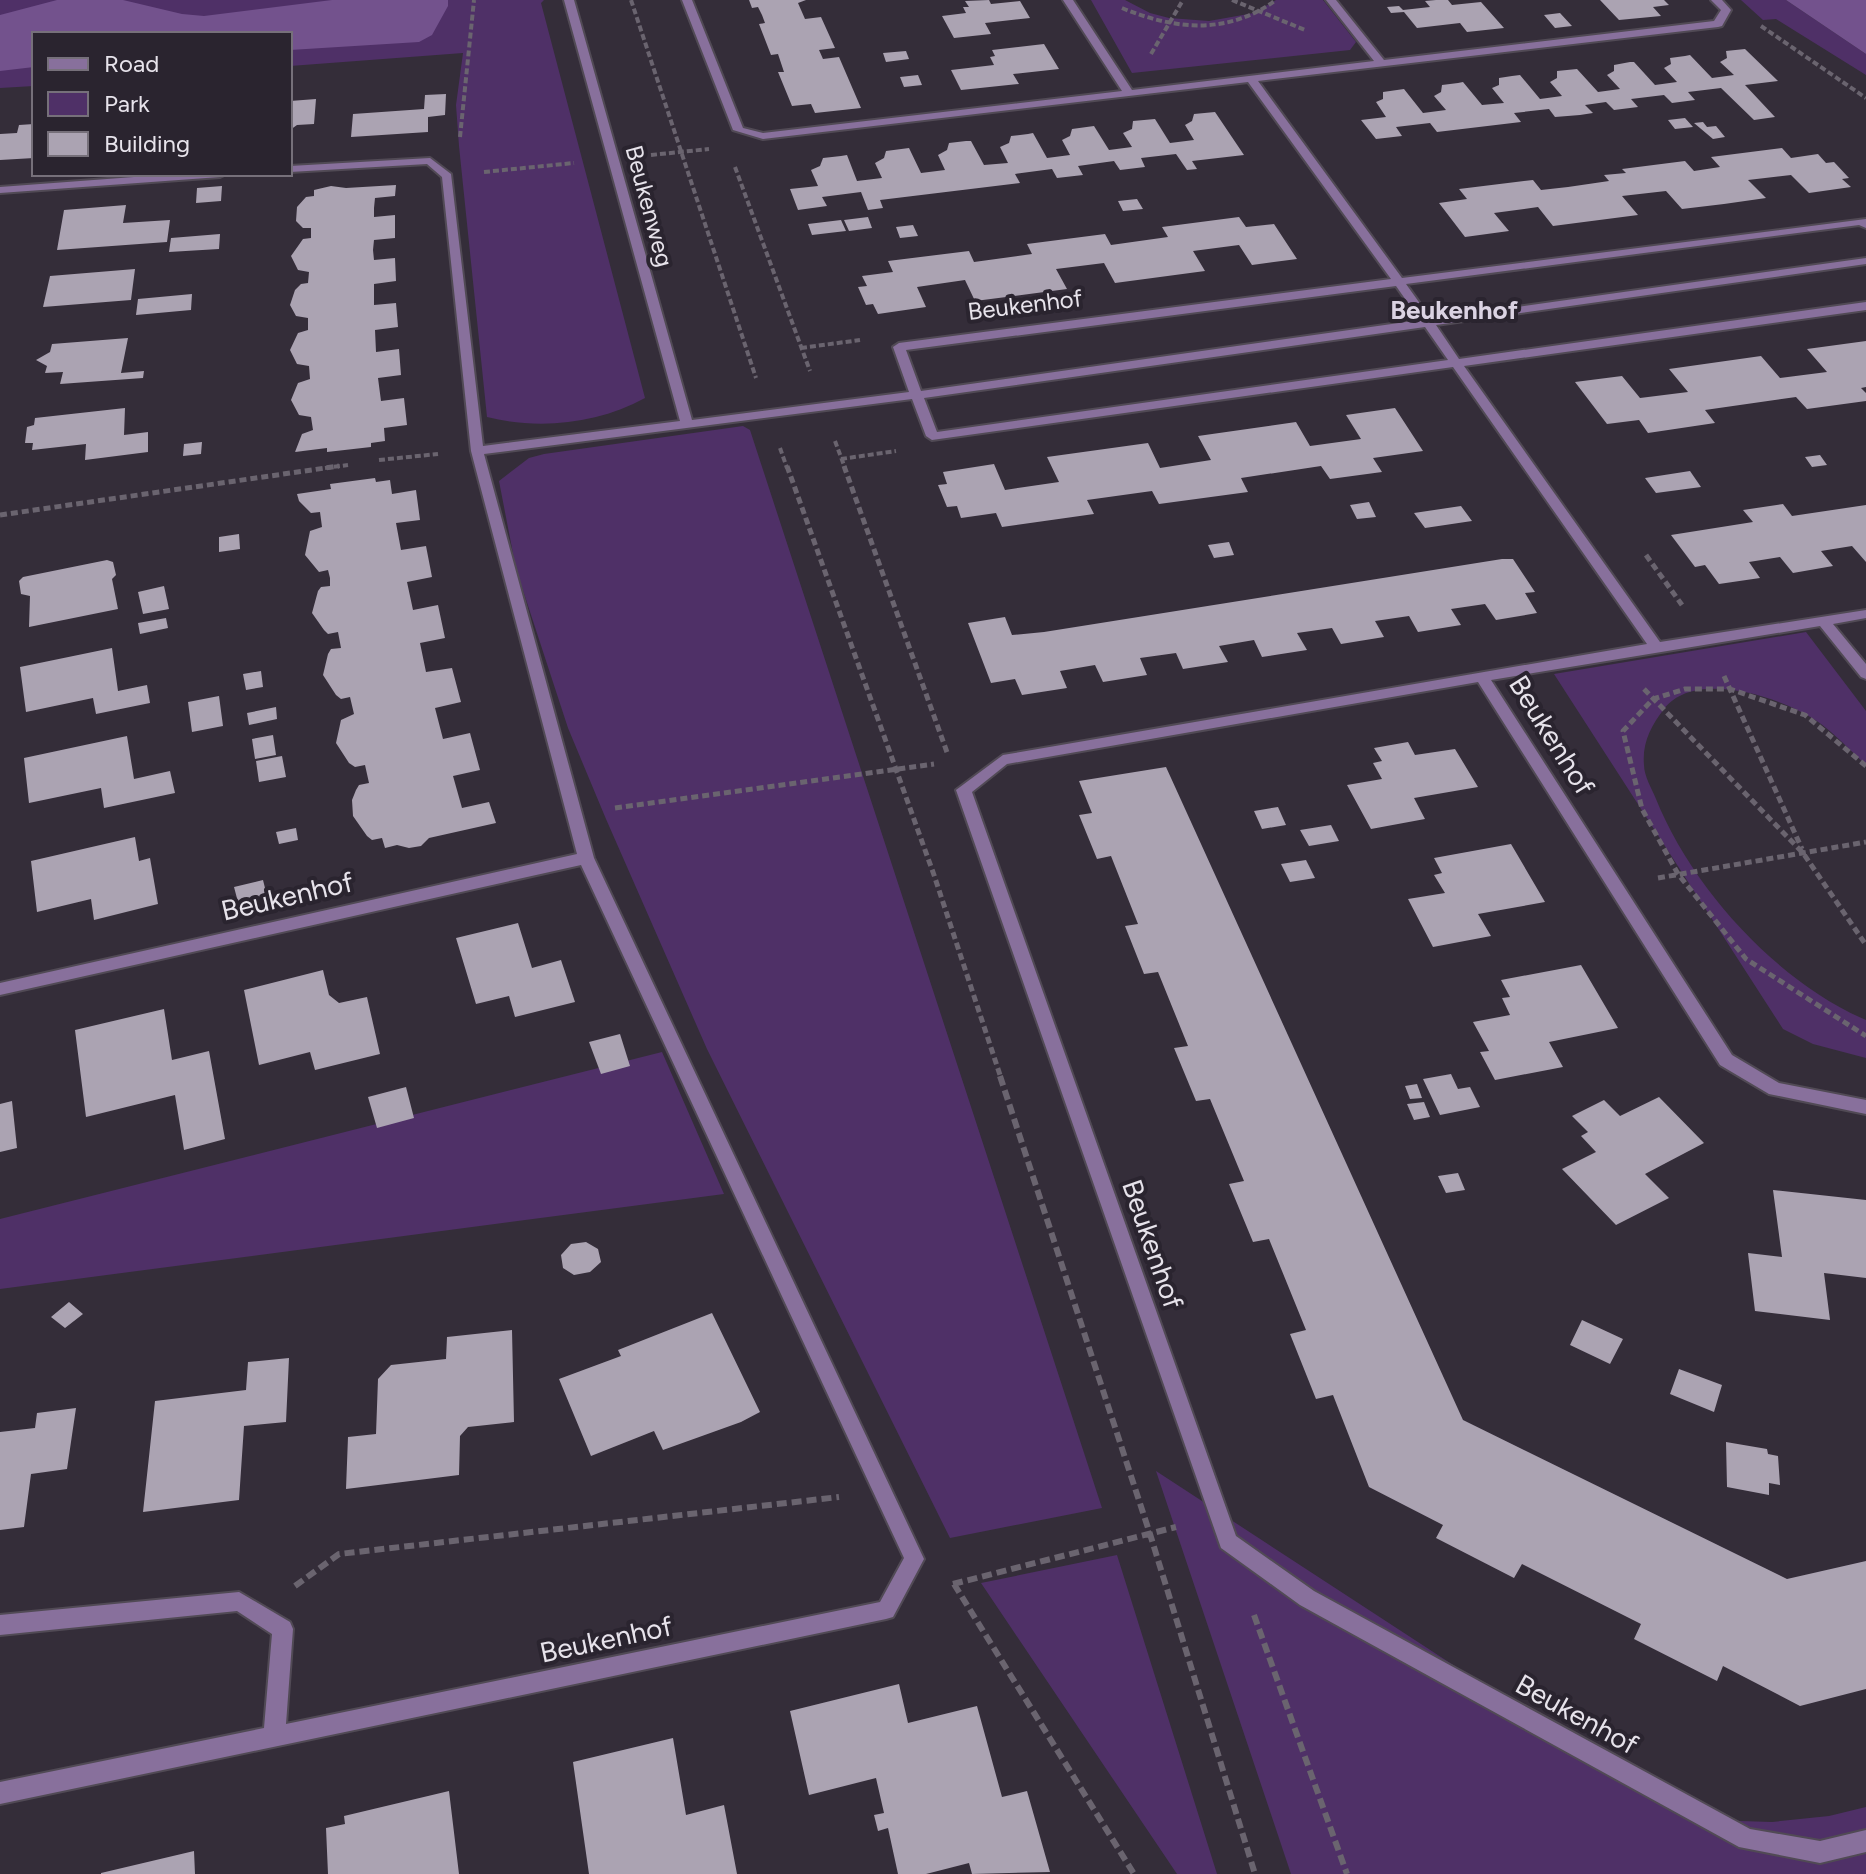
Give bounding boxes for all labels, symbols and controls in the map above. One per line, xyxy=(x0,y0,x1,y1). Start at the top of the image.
legend xyxy=(32,32,292,176)
text: Road xyxy=(104,49,159,78)
text: Park xyxy=(104,89,150,118)
text: Building xyxy=(104,129,190,158)
street label: Beukenweg xyxy=(619,142,680,270)
street label: Beukenhof xyxy=(966,283,1084,326)
district label: Beukenhof xyxy=(1390,294,1519,326)
street label: Beukenhof xyxy=(1502,669,1602,802)
street label: Beukenhof xyxy=(218,864,357,928)
street label: Beukenhof xyxy=(1115,1175,1191,1314)
street label: Beukenhof xyxy=(537,1608,676,1670)
street label: Beukenhof xyxy=(1510,1667,1645,1762)

